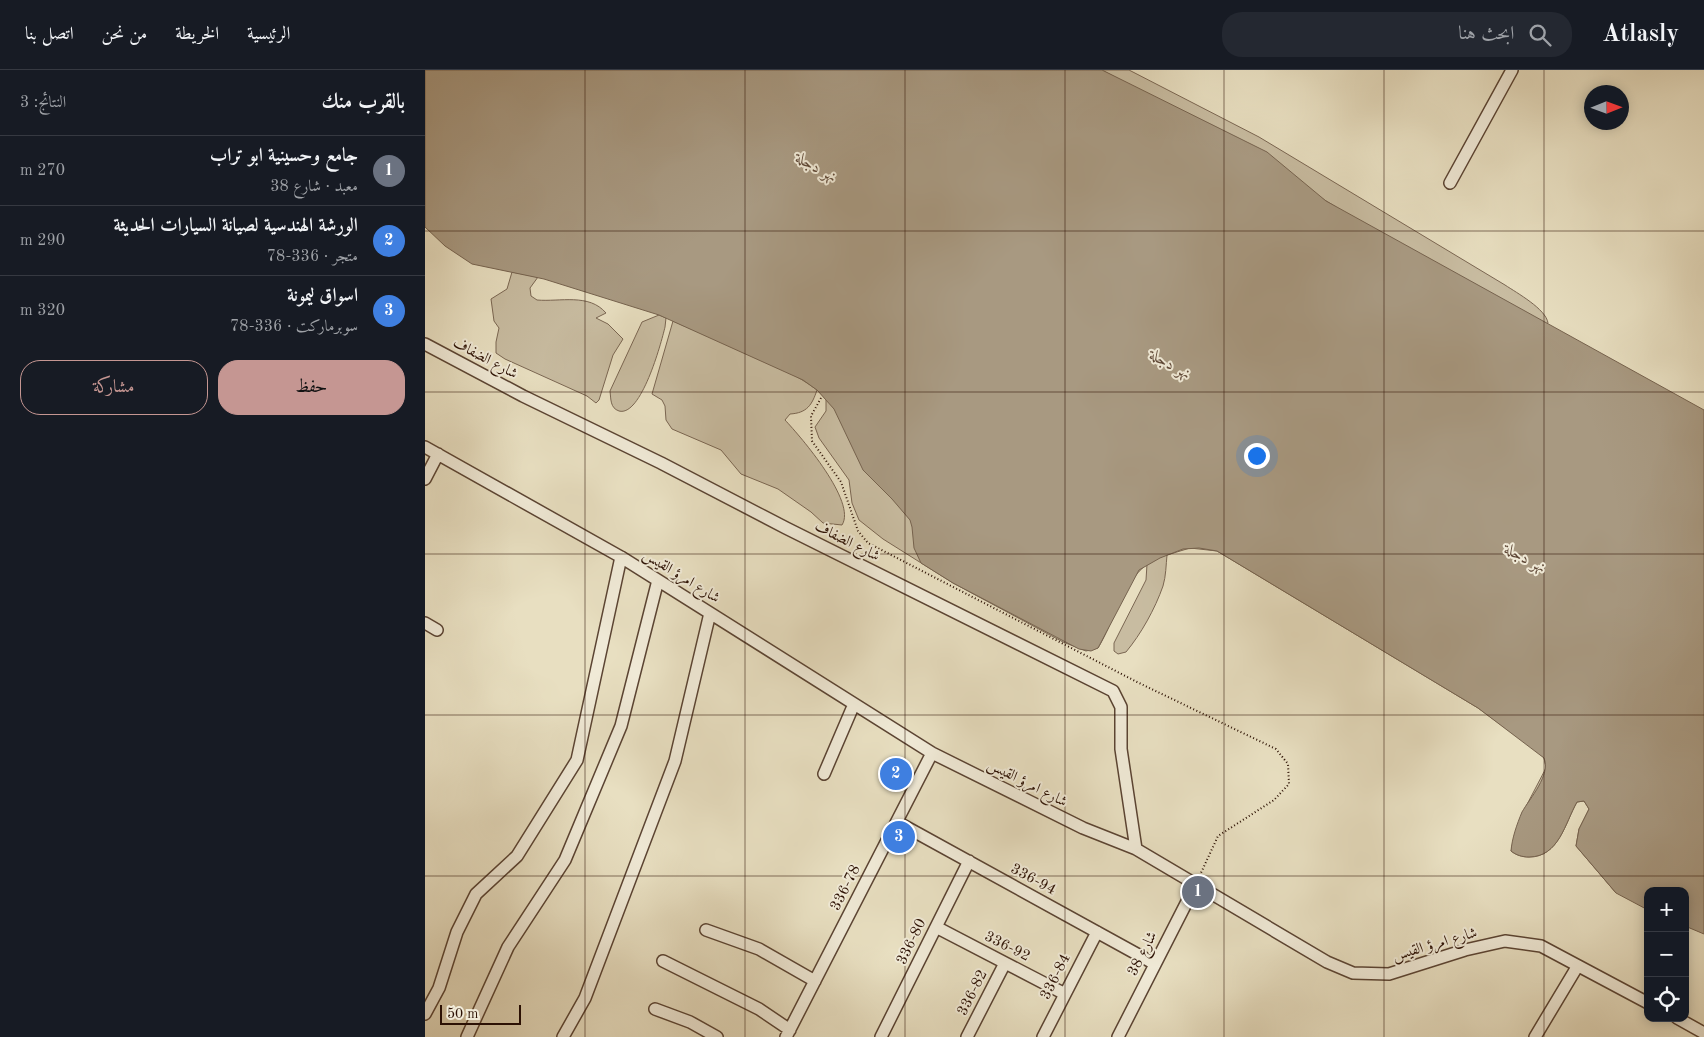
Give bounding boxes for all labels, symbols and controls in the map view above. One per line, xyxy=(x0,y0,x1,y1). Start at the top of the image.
search box xyxy=(1222,12,1572,57)
icon: search xyxy=(1526,21,1554,49)
text: Atlasly xyxy=(1602,23,1679,47)
text: اتصل بنا xyxy=(25,25,74,43)
text: من نحن xyxy=(102,25,147,43)
text: الخريطة xyxy=(175,25,219,43)
text: الرئيسية xyxy=(247,25,290,43)
text: ابحث هنا xyxy=(1458,25,1514,44)
north arrow xyxy=(1584,85,1629,130)
text: بالقرب منك xyxy=(322,92,405,113)
text: النتائج: 3 xyxy=(20,95,66,111)
text: جامع وحسينية ابو تراب xyxy=(210,147,358,166)
water label: نهر دجلة xyxy=(790,149,839,187)
text: 270 m xyxy=(20,163,65,179)
text: 1 xyxy=(384,163,394,179)
text: معبد · شارع 38 xyxy=(270,179,358,195)
text: الورشة الهندسية لصيانة السيارات الحديثة xyxy=(114,217,358,236)
text: 290 m xyxy=(20,233,65,249)
text: 2 xyxy=(384,233,394,249)
text: متجر · 336-78 xyxy=(267,249,358,265)
text: اسواق ليمونة xyxy=(287,287,358,306)
text: 320 m xyxy=(20,303,65,319)
text: 3 xyxy=(384,303,394,319)
text: سوبرماركت · 336-78 xyxy=(230,319,358,335)
street label: شارع الضفاف xyxy=(448,336,520,386)
water label: نهر دجلة xyxy=(1144,346,1193,384)
button: مشاركة xyxy=(20,360,208,415)
button: حفظ xyxy=(218,360,405,415)
your location xyxy=(1244,443,1270,469)
street label: شارع الضفاف xyxy=(810,519,882,568)
water label: نهر دجلة xyxy=(1499,540,1549,577)
street label: شارع امرؤ القيس xyxy=(638,547,722,610)
pin: 2 xyxy=(880,755,912,793)
street label: شارع امرؤ القيس xyxy=(983,757,1069,814)
pin: 3 xyxy=(883,818,915,856)
street label: 336-94 xyxy=(1008,862,1058,898)
street label: 336-78 xyxy=(828,863,864,913)
pin: 1 xyxy=(1182,873,1214,911)
map controls xyxy=(1644,887,1689,1022)
button: + xyxy=(1644,887,1689,932)
street label: 336-80 xyxy=(895,917,929,967)
street label: شارع امرؤ القيس xyxy=(1391,926,1480,968)
street label: 336-92 xyxy=(982,929,1032,965)
street label: شارع 38 xyxy=(1125,929,1164,980)
button: − xyxy=(1644,932,1689,977)
street label: 336-84 xyxy=(1038,952,1074,1002)
street label: 336-82 xyxy=(955,968,991,1018)
button: locate xyxy=(1644,977,1689,1022)
scale bar xyxy=(440,1002,521,1025)
text: 50 m xyxy=(447,1007,478,1021)

